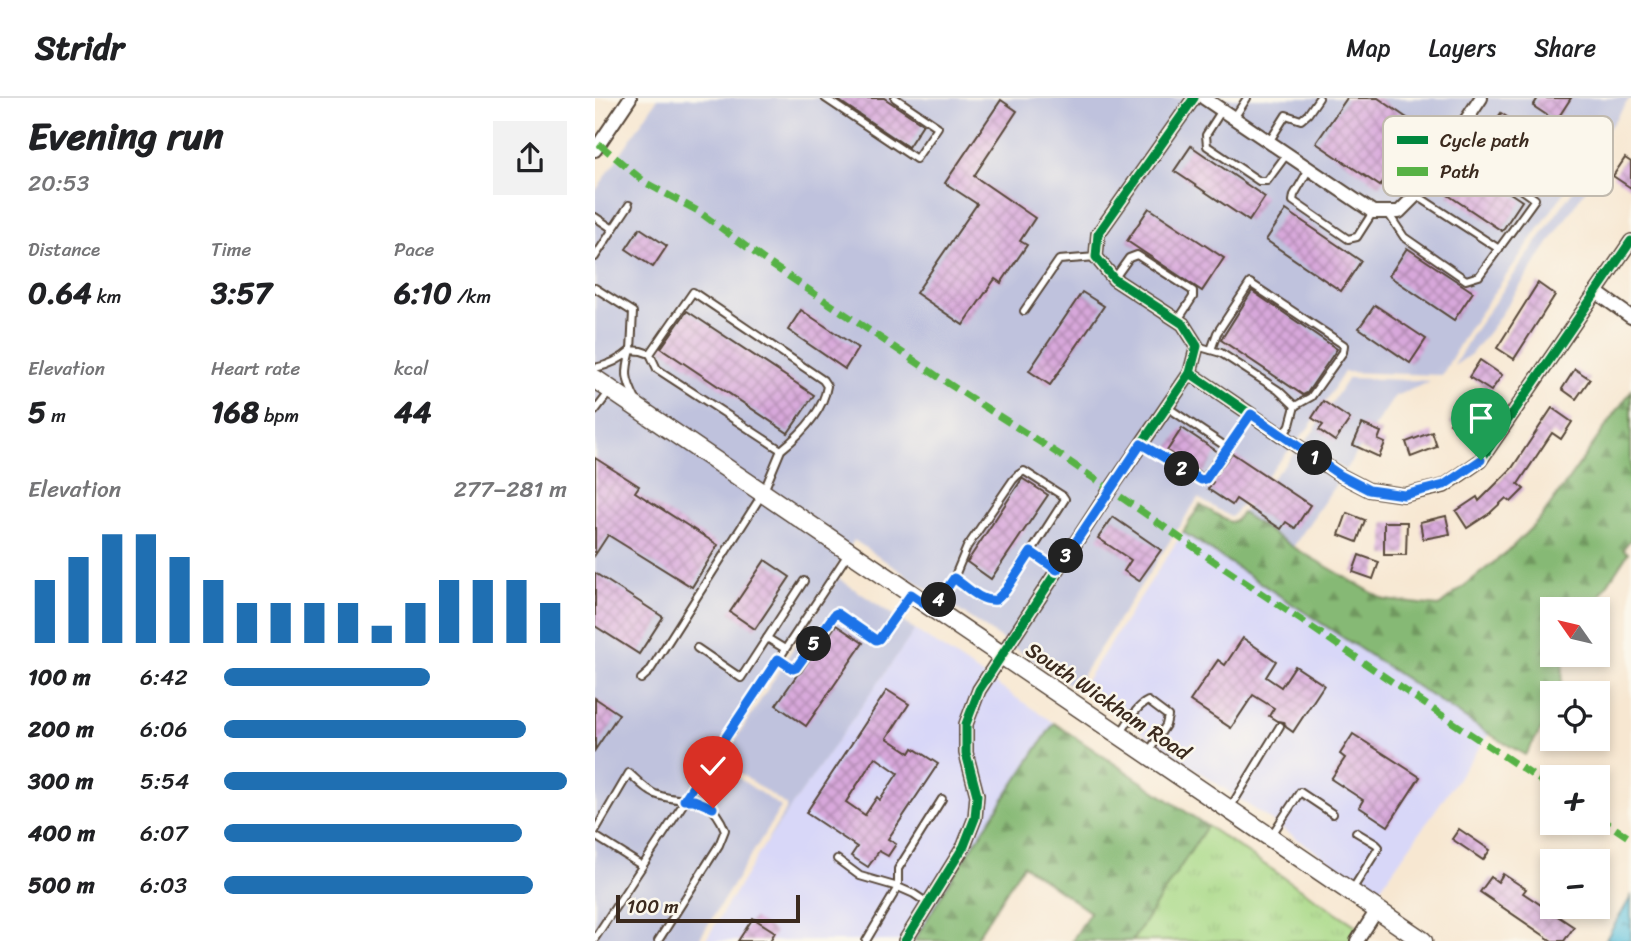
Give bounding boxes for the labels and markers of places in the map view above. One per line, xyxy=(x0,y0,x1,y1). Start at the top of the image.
pin xyxy=(1451,388,1511,460)
pin: 1 xyxy=(1297,440,1333,476)
pin: 2 xyxy=(1165,452,1199,486)
pin: 3 xyxy=(1049,538,1084,574)
pin: 4 xyxy=(921,582,957,618)
pin: 5 xyxy=(797,626,831,662)
pin xyxy=(683,736,743,808)

